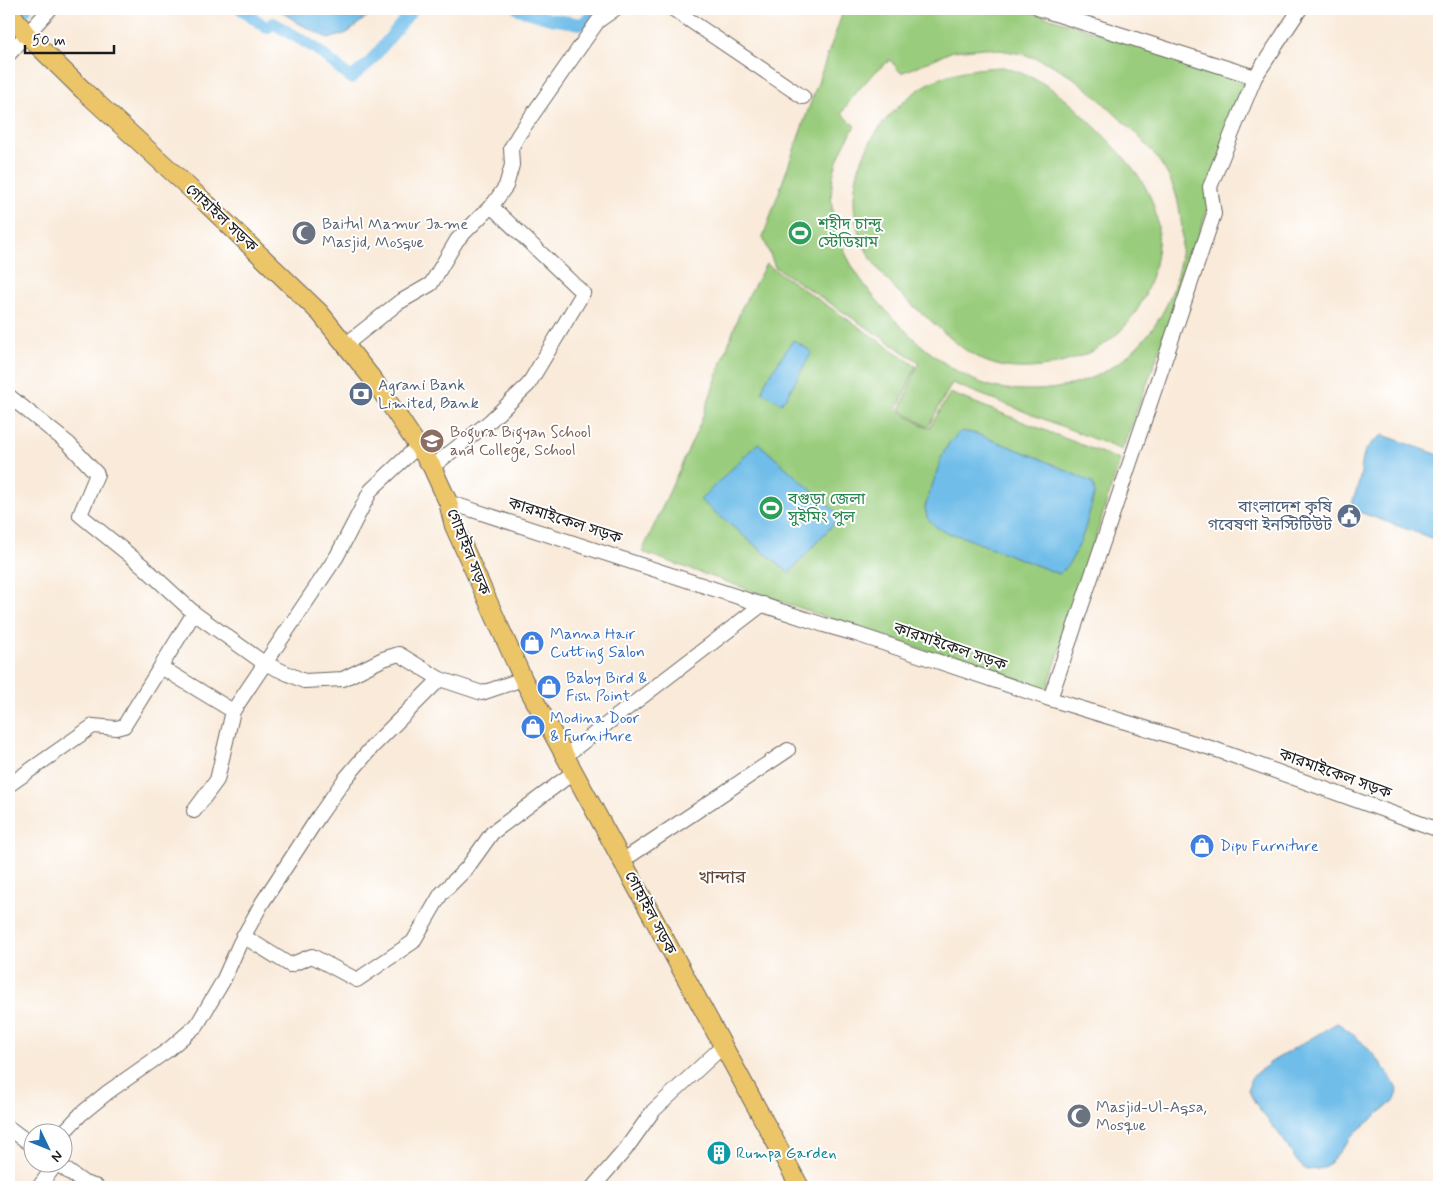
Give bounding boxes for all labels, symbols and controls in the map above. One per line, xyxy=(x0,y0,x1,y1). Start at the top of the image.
scale bar xyxy=(25,22,114,54)
text: 50 m xyxy=(32,31,66,51)
street label: গোহাইল সড়ক xyxy=(180,179,262,258)
place label: Baitul Mamur Jame Masjid, Mosque xyxy=(322,214,468,253)
place label: শহীদ চান্দু স্টেডিয়াম xyxy=(817,214,884,253)
mosque icon: Baitul Mamur Jame Masjid, Mosque xyxy=(291,220,317,246)
sports icon: শহীদ চান্দু স্টেডিয়াম xyxy=(787,220,813,246)
place label: Agrani Bank Limited, Bank xyxy=(378,375,479,414)
bank icon: Agrani Bank Limited, Bank xyxy=(348,381,374,407)
place label: Bogura Bigyan School and College, School xyxy=(450,422,591,462)
school or university icon: Bogura Bigyan School and College, School xyxy=(419,428,445,454)
place label: বগুড়া জেলা সুইমিং পুল xyxy=(787,489,866,528)
street label: কারমাইকেল সড়ক xyxy=(505,492,626,550)
sports icon: বগুড়া জেলা সুইমিং পুল xyxy=(758,495,784,521)
place label: বাংলাদেশ কৃষি গবেষণা ইনস্টিটিউট xyxy=(1208,497,1333,536)
public building icon: বাংলাদেশ কৃষি গবেষণা ইনস্টিটিউট xyxy=(1336,503,1362,529)
street label: গোহাইল সড়ক xyxy=(441,506,495,599)
street label: কারমাইকেল সড়ক xyxy=(890,617,1010,677)
place label: Manna Hair Cutting Salon xyxy=(550,624,645,664)
shop icon: Manna Hair Cutting Salon xyxy=(519,630,545,656)
place label: Baby Bird & Fish Point xyxy=(566,668,647,707)
shop icon: Baby Bird & Fish Point xyxy=(536,674,562,700)
place label: Modina Door & Furniture xyxy=(550,708,640,747)
shop icon: Modina Door & Furniture xyxy=(520,714,546,740)
street label: কারমাইকেল সড়ক xyxy=(1275,744,1395,804)
shop icon: Dipu Furniture xyxy=(1189,833,1215,859)
place label: Dipu Furniture xyxy=(1220,836,1319,857)
district label: খান্দার xyxy=(698,866,746,890)
street label: গোহাইল সড়ক xyxy=(619,868,681,959)
place label: Masjid-Ul-Aqsa, Mosque xyxy=(1096,1097,1207,1136)
mosque icon: Masjid-Ul-Aqsa, Mosque xyxy=(1066,1103,1092,1129)
north arrow xyxy=(22,1124,72,1174)
building icon: Rumpa Garden xyxy=(706,1140,732,1166)
place label: Rumpa Garden xyxy=(736,1143,837,1164)
text: N xyxy=(47,1147,67,1166)

